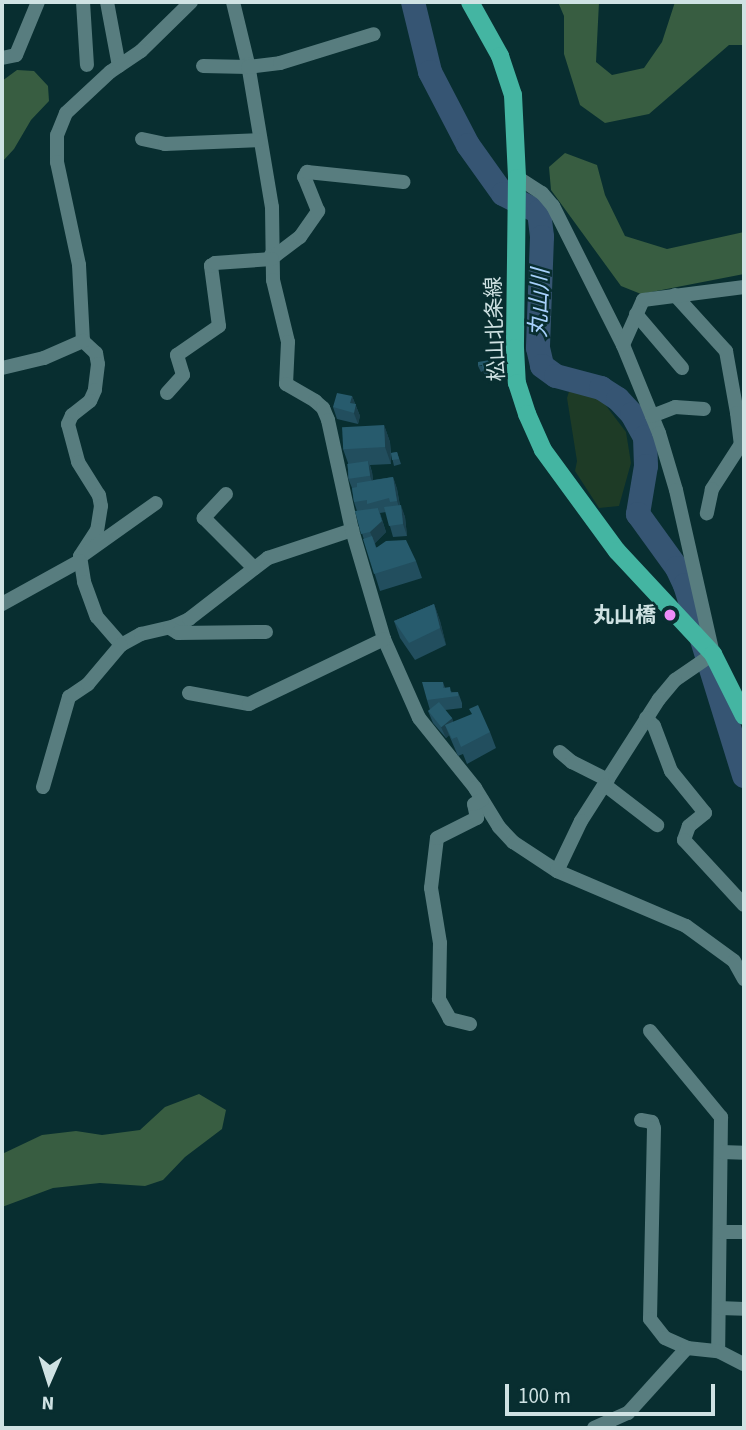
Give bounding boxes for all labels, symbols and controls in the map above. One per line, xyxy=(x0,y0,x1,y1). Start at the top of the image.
water label: 丸山川 xyxy=(525,268,555,338)
street label: 松山北条線 xyxy=(481,276,509,382)
place label: 丸山橋 xyxy=(593,602,656,628)
marker: 丸山橋 xyxy=(662,607,678,623)
north arrow xyxy=(14,1346,84,1416)
scale bar xyxy=(508,1370,718,1414)
text: 100 m xyxy=(518,1381,571,1411)
text: N xyxy=(41,1389,55,1416)

